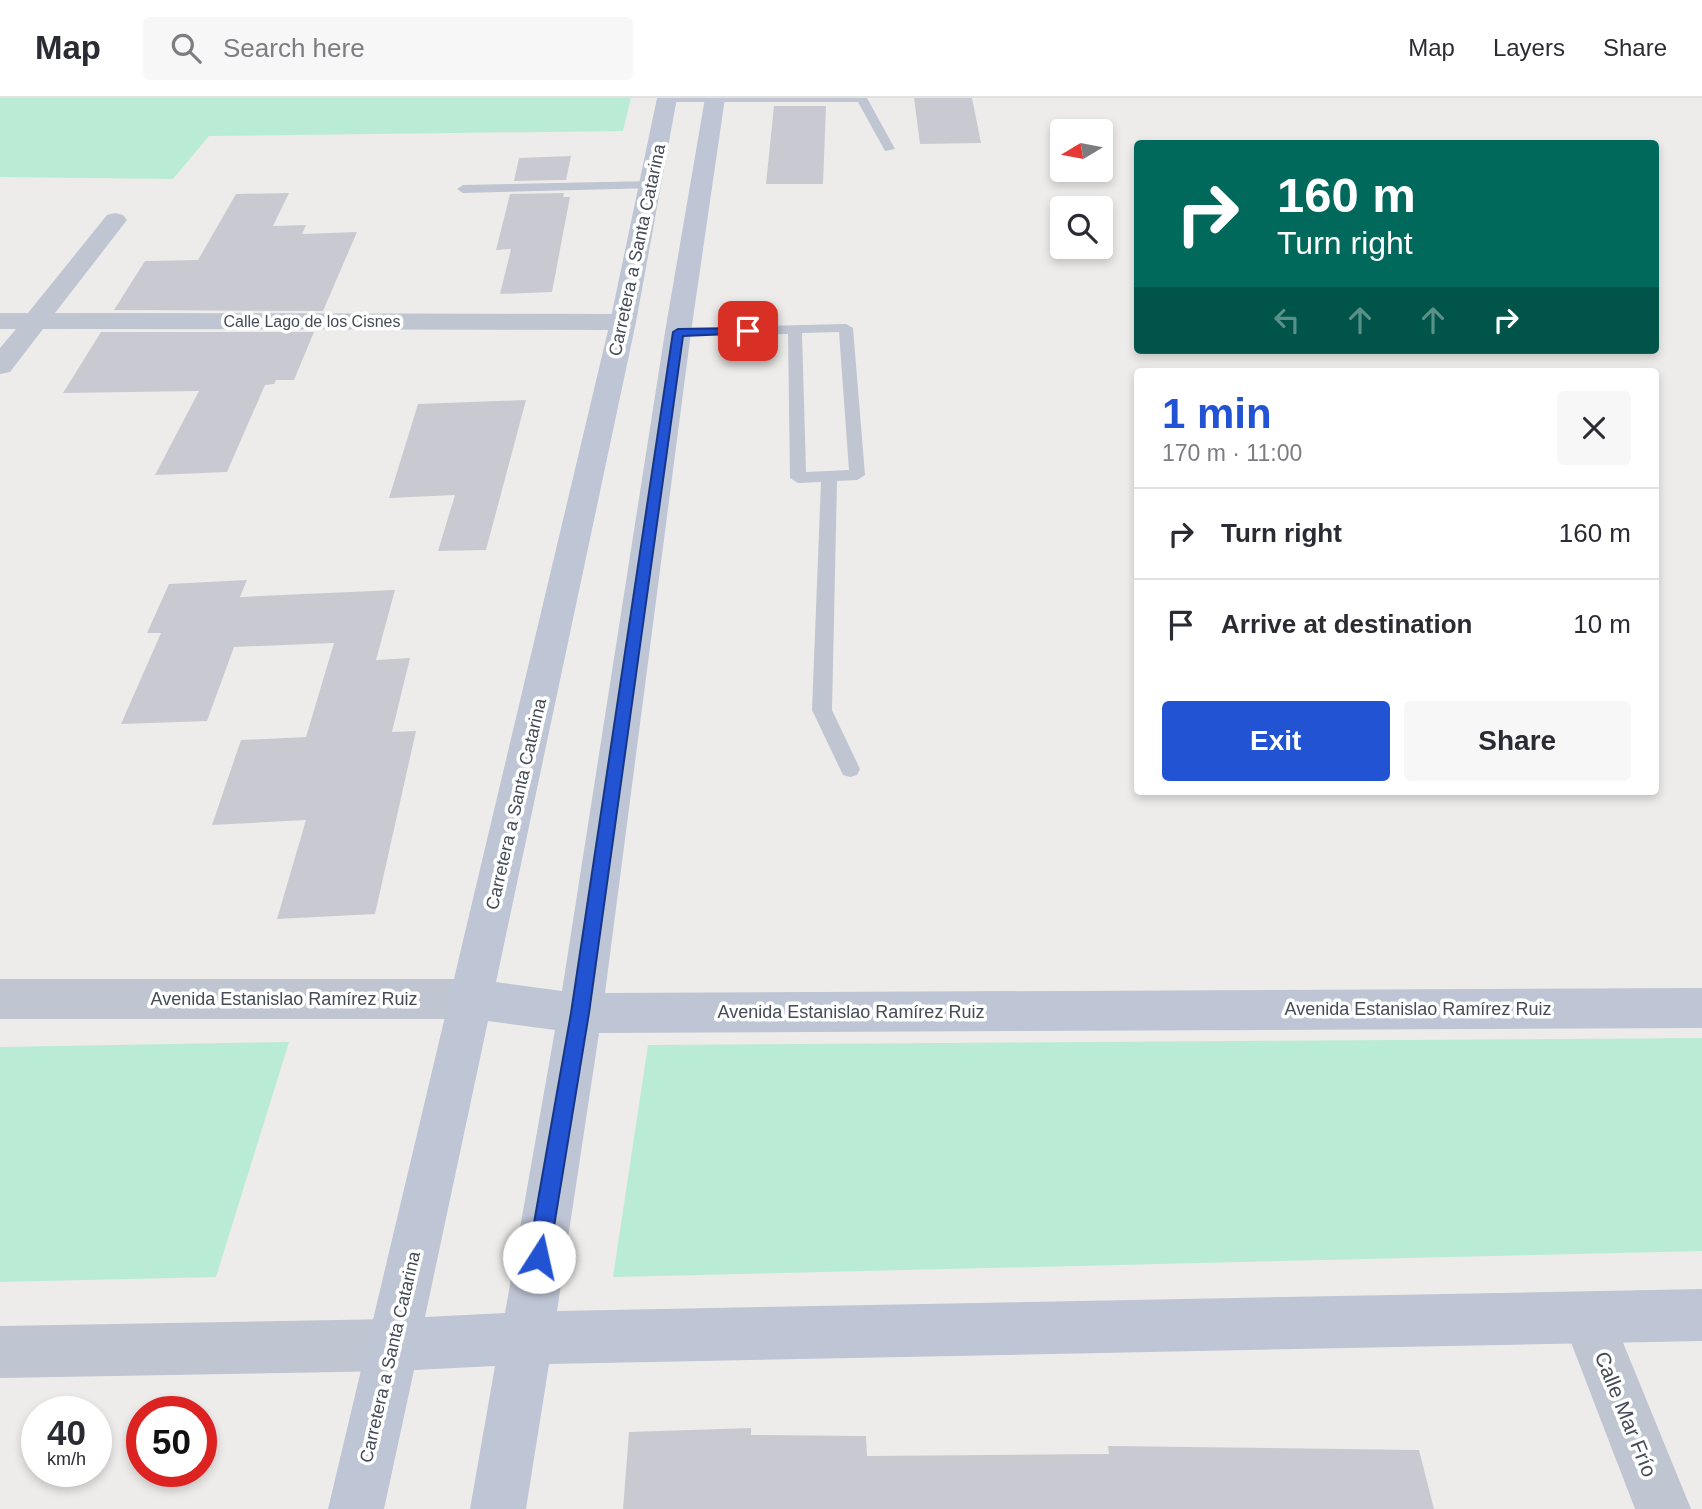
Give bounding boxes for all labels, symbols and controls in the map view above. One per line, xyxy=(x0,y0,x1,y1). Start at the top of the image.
search box xyxy=(143,17,633,80)
text: Map xyxy=(35,29,101,66)
icon: search xyxy=(167,29,205,67)
text: Search here xyxy=(223,33,365,63)
text: Map xyxy=(1408,34,1455,61)
text: Layers xyxy=(1493,34,1565,61)
text: Share xyxy=(1603,34,1667,61)
north arrow xyxy=(1050,119,1113,182)
map controls xyxy=(1050,119,1113,259)
street label: Carretera a Santa Catarina xyxy=(605,141,669,358)
icon: right xyxy=(1162,168,1253,259)
text: 160 m xyxy=(1277,168,1416,222)
button: search xyxy=(1050,196,1113,259)
text: Turn right xyxy=(1277,225,1413,261)
pin xyxy=(718,301,778,361)
icon: left xyxy=(1268,301,1306,339)
icon: ahead xyxy=(1341,301,1379,339)
icon: ahead xyxy=(1414,301,1452,339)
icon: right xyxy=(1487,301,1525,339)
icon: arrive xyxy=(729,312,767,350)
street label: Calle Lago de los Cisnes xyxy=(224,313,401,330)
text: 1 min xyxy=(1162,390,1272,437)
button: close xyxy=(1557,391,1631,465)
text: 170 m · 11:00 xyxy=(1162,440,1302,466)
icon: right xyxy=(1162,515,1200,553)
text: Turn right xyxy=(1221,518,1342,548)
text: 160 m xyxy=(1559,518,1631,548)
icon: arrive xyxy=(1162,606,1200,644)
text: Arrive at destination xyxy=(1221,609,1472,639)
text: 10 m xyxy=(1573,609,1631,639)
street label: Carretera a Santa Catarina xyxy=(482,696,550,912)
button: Exit xyxy=(1162,701,1390,781)
button: Share xyxy=(1404,701,1631,781)
street label: Avenida Estanislao Ramírez Ruiz xyxy=(151,989,417,1009)
street label: Avenida Estanislao Ramírez Ruiz xyxy=(1285,999,1551,1019)
street label: Avenida Estanislao Ramírez Ruiz xyxy=(718,1002,984,1022)
position arrow xyxy=(502,1220,576,1294)
street label: Carretera a Santa Catarina xyxy=(356,1249,424,1465)
street label: Calle Mar Frío xyxy=(1590,1348,1662,1480)
speed limit sign: 50 xyxy=(126,1396,217,1487)
text: 40 xyxy=(47,1413,86,1452)
text: km/h xyxy=(47,1449,86,1469)

